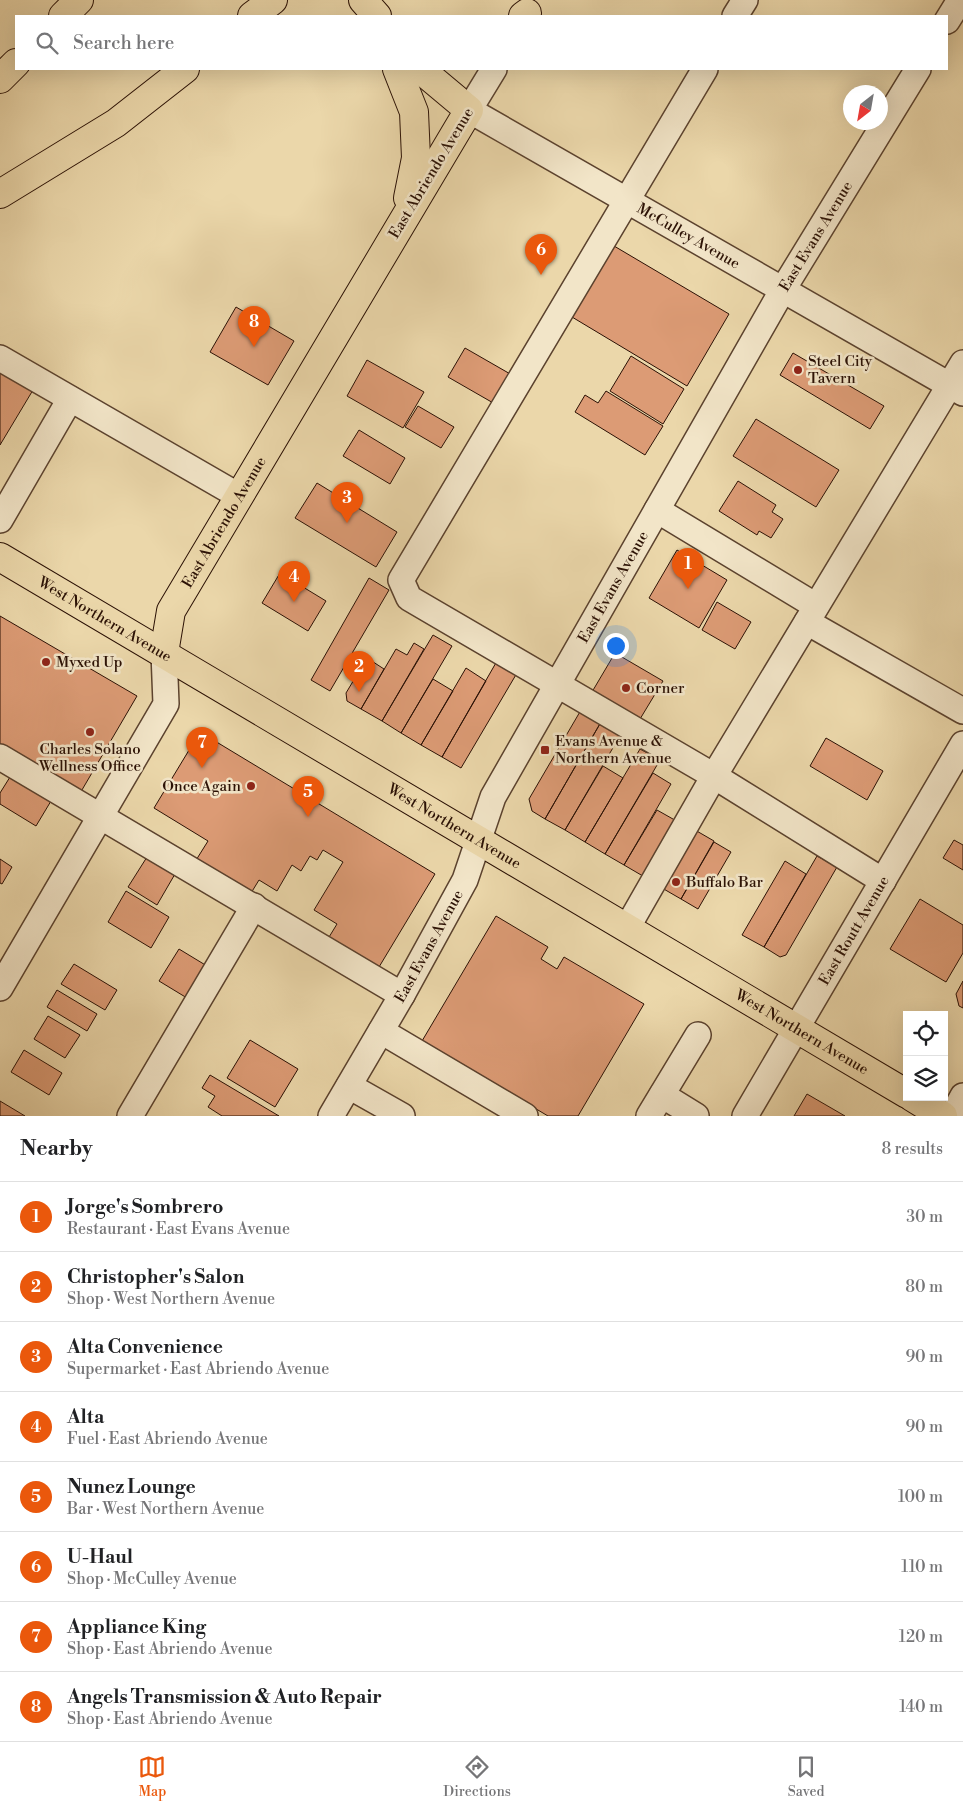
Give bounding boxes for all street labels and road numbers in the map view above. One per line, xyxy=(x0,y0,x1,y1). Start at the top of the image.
street label: East Abriendo Avenue xyxy=(385,104,478,242)
street label: East Evans Avenue xyxy=(775,178,857,295)
street label: McCulley Avenue xyxy=(633,199,743,273)
street label: East Abriendo Avenue xyxy=(178,453,271,591)
street label: East Evans Avenue xyxy=(574,528,653,647)
street label: West Northern Avenue xyxy=(34,572,175,666)
street label: West Northern Avenue xyxy=(383,779,524,873)
street label: East Routt Avenue xyxy=(815,873,894,989)
street label: East Evans Avenue xyxy=(391,887,468,1006)
street label: West Northern Avenue xyxy=(731,985,872,1079)

